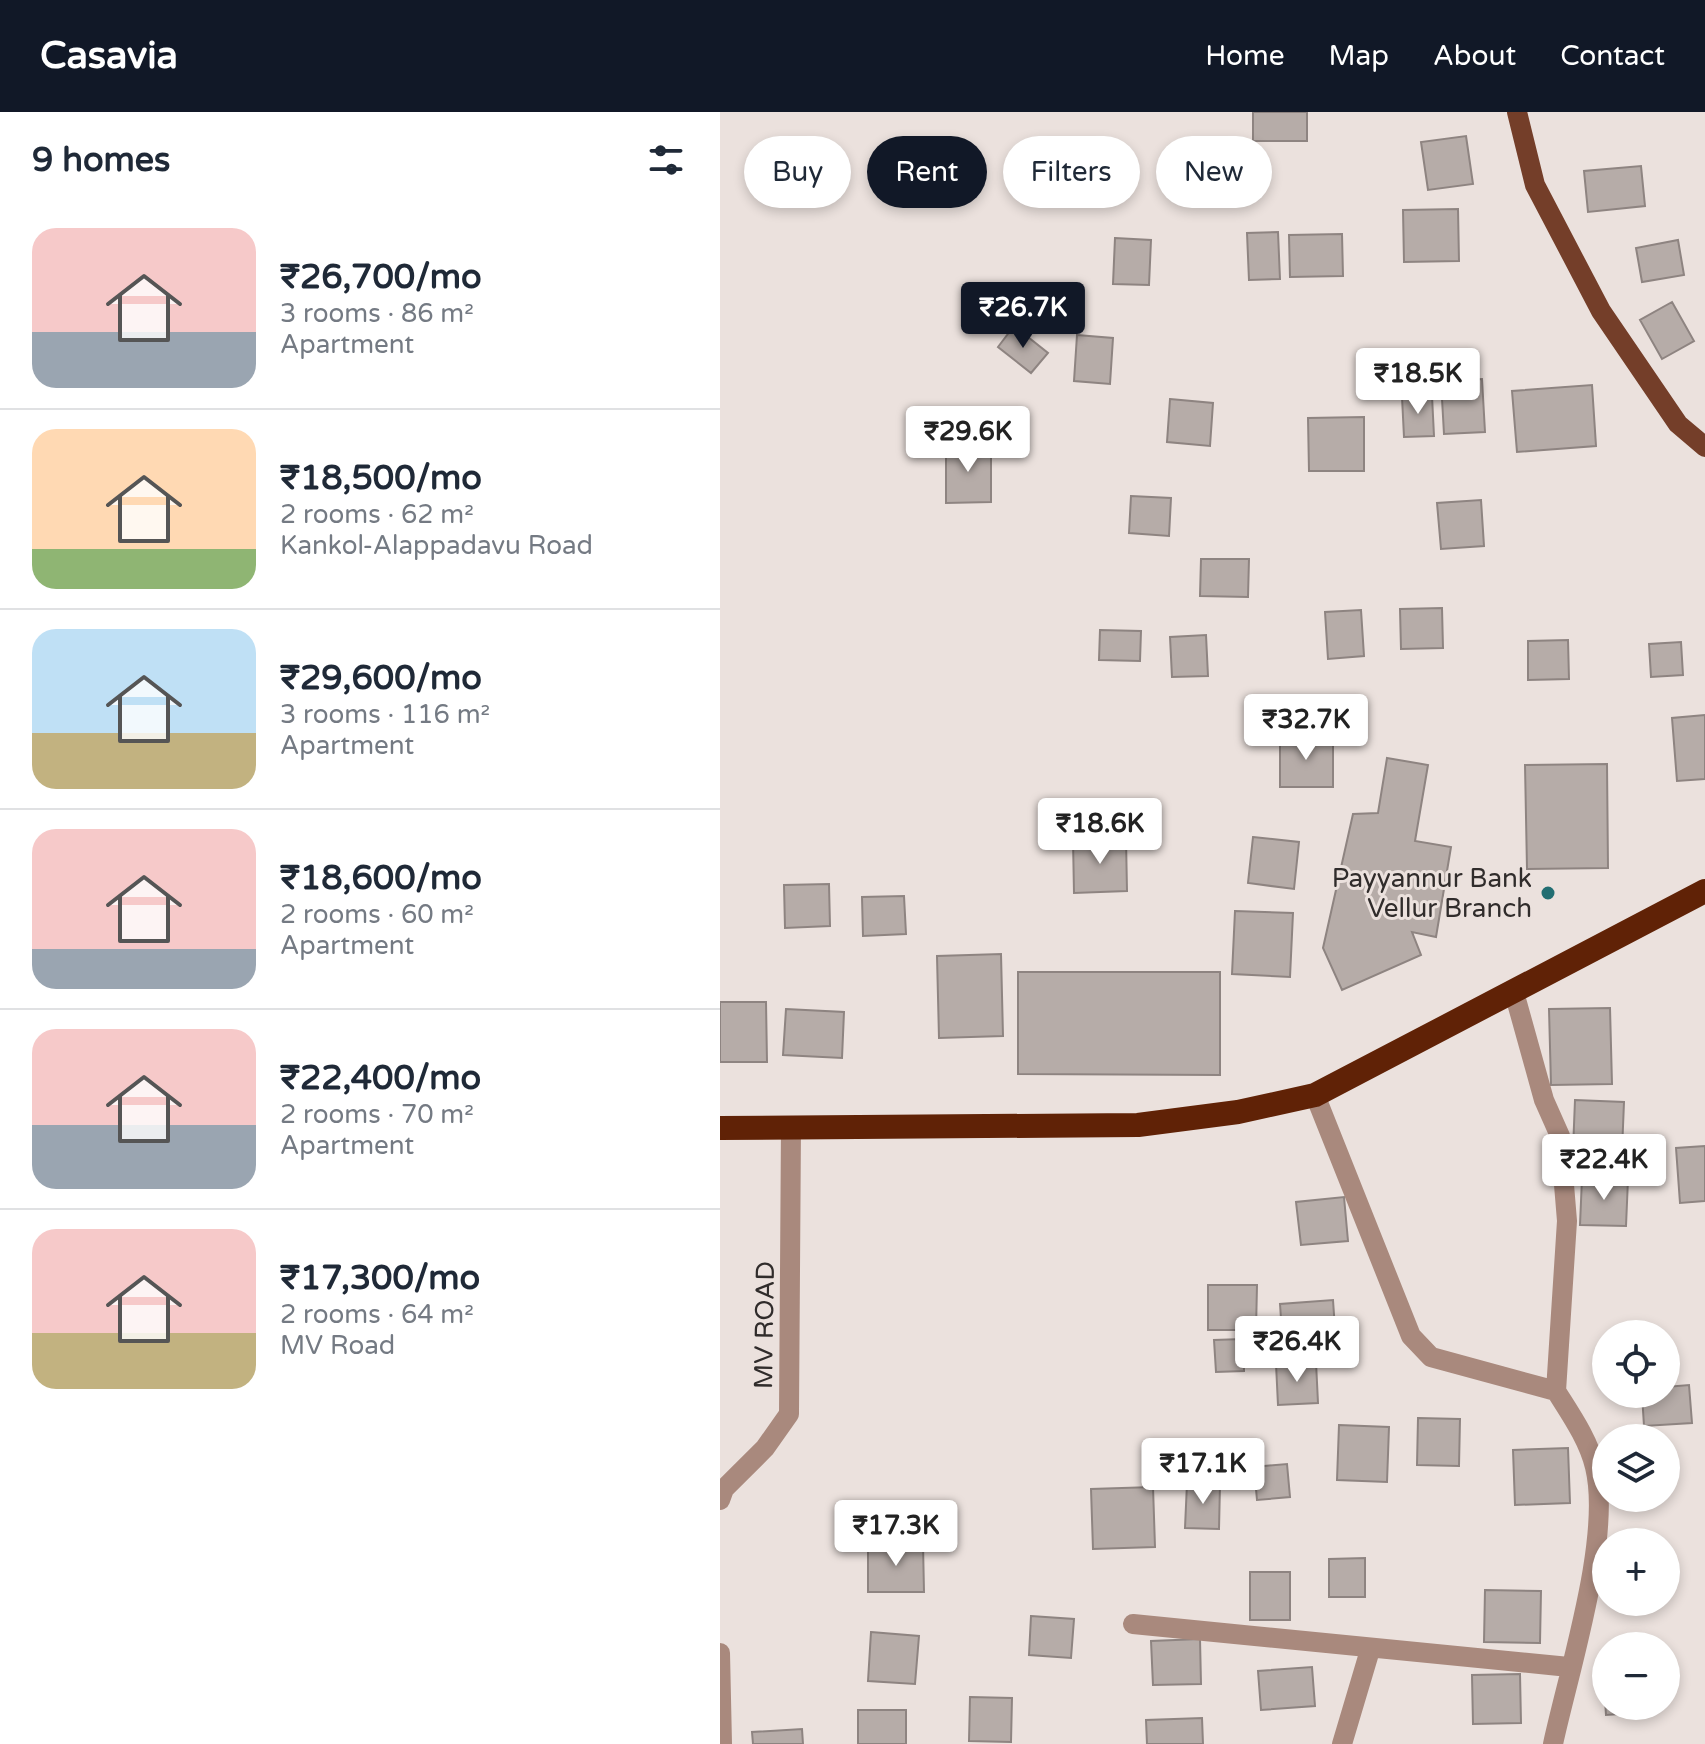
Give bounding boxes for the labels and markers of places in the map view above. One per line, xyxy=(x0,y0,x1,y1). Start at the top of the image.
pin: ₹26.7K xyxy=(958,282,1088,350)
pin: ₹18.5K xyxy=(1353,348,1483,416)
pin: ₹29.6K xyxy=(903,406,1033,474)
pin: ₹32.7K xyxy=(1241,694,1371,762)
pin: ₹18.6K xyxy=(1035,798,1165,866)
place label: Payyannur Bank Vellur Branch xyxy=(1332,863,1532,924)
marker: Payyannur Bank Vellur Branch xyxy=(1539,884,1557,902)
pin: ₹22.4K xyxy=(1539,1134,1669,1202)
pin: ₹26.4K xyxy=(1232,1316,1362,1384)
pin: ₹17.1K xyxy=(1138,1438,1268,1506)
pin: ₹17.3K xyxy=(831,1500,961,1568)

